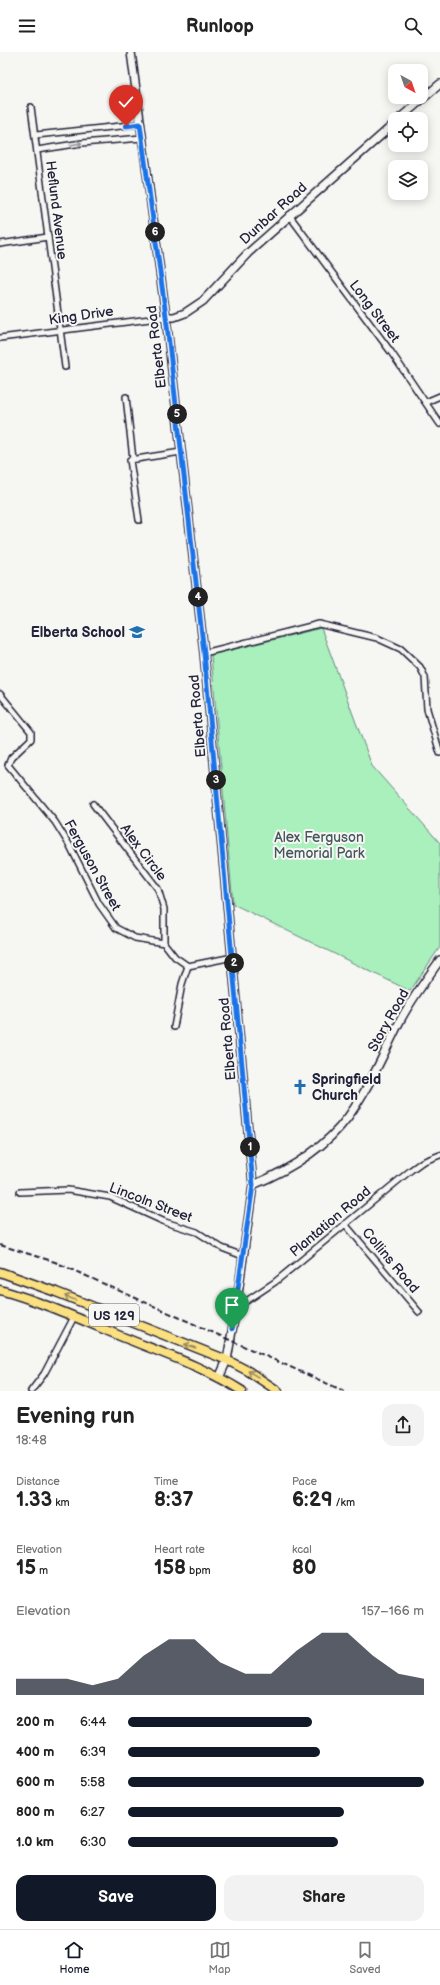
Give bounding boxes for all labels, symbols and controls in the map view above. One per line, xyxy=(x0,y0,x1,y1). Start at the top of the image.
icon: menu xyxy=(16,15,38,37)
icon: search xyxy=(402,15,424,37)
text: Runloop xyxy=(186,16,254,37)
north arrow xyxy=(388,64,428,104)
map controls xyxy=(388,64,428,200)
pin xyxy=(109,85,143,126)
icon: check xyxy=(115,91,137,113)
button: locate xyxy=(388,112,428,152)
one-way arrow xyxy=(69,140,82,148)
street label: Heflund Avenue xyxy=(42,160,71,261)
button: layers xyxy=(388,160,428,200)
street label: Dunbar Road xyxy=(236,179,310,248)
pin: 6 xyxy=(145,222,165,242)
text: 6 xyxy=(152,225,158,238)
street label: Long Street xyxy=(346,277,404,346)
street label: King Drive xyxy=(48,303,114,328)
street label: Elberta Road xyxy=(143,305,170,389)
pin: 5 xyxy=(167,404,187,424)
text: 5 xyxy=(174,407,180,420)
pin: 4 xyxy=(188,587,208,607)
text: 4 xyxy=(195,590,201,603)
school or university icon: Elberta School xyxy=(128,623,146,641)
place label: Elberta School xyxy=(31,624,125,641)
street label: Elberta Road xyxy=(185,674,210,758)
pin: 3 xyxy=(206,770,226,790)
text: 3 xyxy=(213,773,219,786)
street label: Ferguson Street xyxy=(60,817,125,914)
street label: Alex Circle xyxy=(117,821,170,884)
park label: Alex Ferguson Memorial Park xyxy=(273,829,365,862)
pin: 2 xyxy=(224,953,244,973)
text: 2 xyxy=(231,956,237,969)
street label: Story Road xyxy=(364,986,413,1055)
street label: Elberta Road xyxy=(215,997,240,1081)
place label: Springfield Church xyxy=(312,1071,381,1104)
church icon: Springfield Church xyxy=(291,1078,309,1096)
pin: 1 xyxy=(240,1137,260,1157)
text: 1 xyxy=(248,1140,252,1153)
street label: Lincoln Street xyxy=(107,1179,195,1226)
street label: Plantation Road xyxy=(286,1183,374,1260)
street label: Collins Road xyxy=(358,1224,423,1296)
pin xyxy=(215,1288,249,1329)
one-way arrow xyxy=(64,1293,76,1301)
icon: arrive xyxy=(221,1294,243,1316)
road number: US 129 xyxy=(89,1304,139,1326)
one-way arrow xyxy=(185,1341,197,1349)
one-way arrow xyxy=(247,1370,259,1378)
text: Evening run xyxy=(16,1403,135,1430)
button: share xyxy=(382,1404,424,1446)
text: 18:48 xyxy=(16,1432,47,1448)
text: Distance xyxy=(16,1475,60,1488)
text: Time xyxy=(154,1475,178,1488)
text: Pace xyxy=(292,1475,317,1488)
text: 1.33 xyxy=(16,1488,52,1512)
text: 8:37 xyxy=(154,1488,194,1512)
text: 6:29 xyxy=(292,1488,333,1512)
text: km xyxy=(52,1496,70,1509)
text: /km xyxy=(333,1496,355,1509)
text: Elevation xyxy=(16,1543,62,1556)
text: Heart rate xyxy=(154,1543,205,1556)
text: kcal xyxy=(292,1543,312,1556)
text: 15 xyxy=(16,1556,36,1580)
text: 158 xyxy=(154,1556,186,1580)
text: 80 xyxy=(292,1556,316,1580)
text: m xyxy=(36,1564,48,1577)
text: bpm xyxy=(186,1564,211,1577)
text: Elevation xyxy=(16,1603,70,1619)
text: 157–166 m xyxy=(361,1603,424,1619)
text: 200 m xyxy=(16,1714,54,1730)
text: 6:44 xyxy=(80,1714,106,1730)
text: 400 m xyxy=(16,1744,54,1760)
text: 6:39 xyxy=(80,1744,106,1760)
text: 600 m xyxy=(16,1774,55,1790)
text: 5:58 xyxy=(80,1774,105,1790)
text: 800 m xyxy=(16,1804,55,1820)
text: 6:27 xyxy=(80,1804,105,1820)
text: 1.0 km xyxy=(16,1834,54,1850)
text: 6:30 xyxy=(80,1834,106,1850)
button: Save xyxy=(16,1875,216,1921)
button: Share xyxy=(224,1875,424,1921)
tab: Home xyxy=(60,1939,89,1976)
tab: Map xyxy=(208,1939,231,1976)
tab: Saved xyxy=(350,1939,380,1976)

